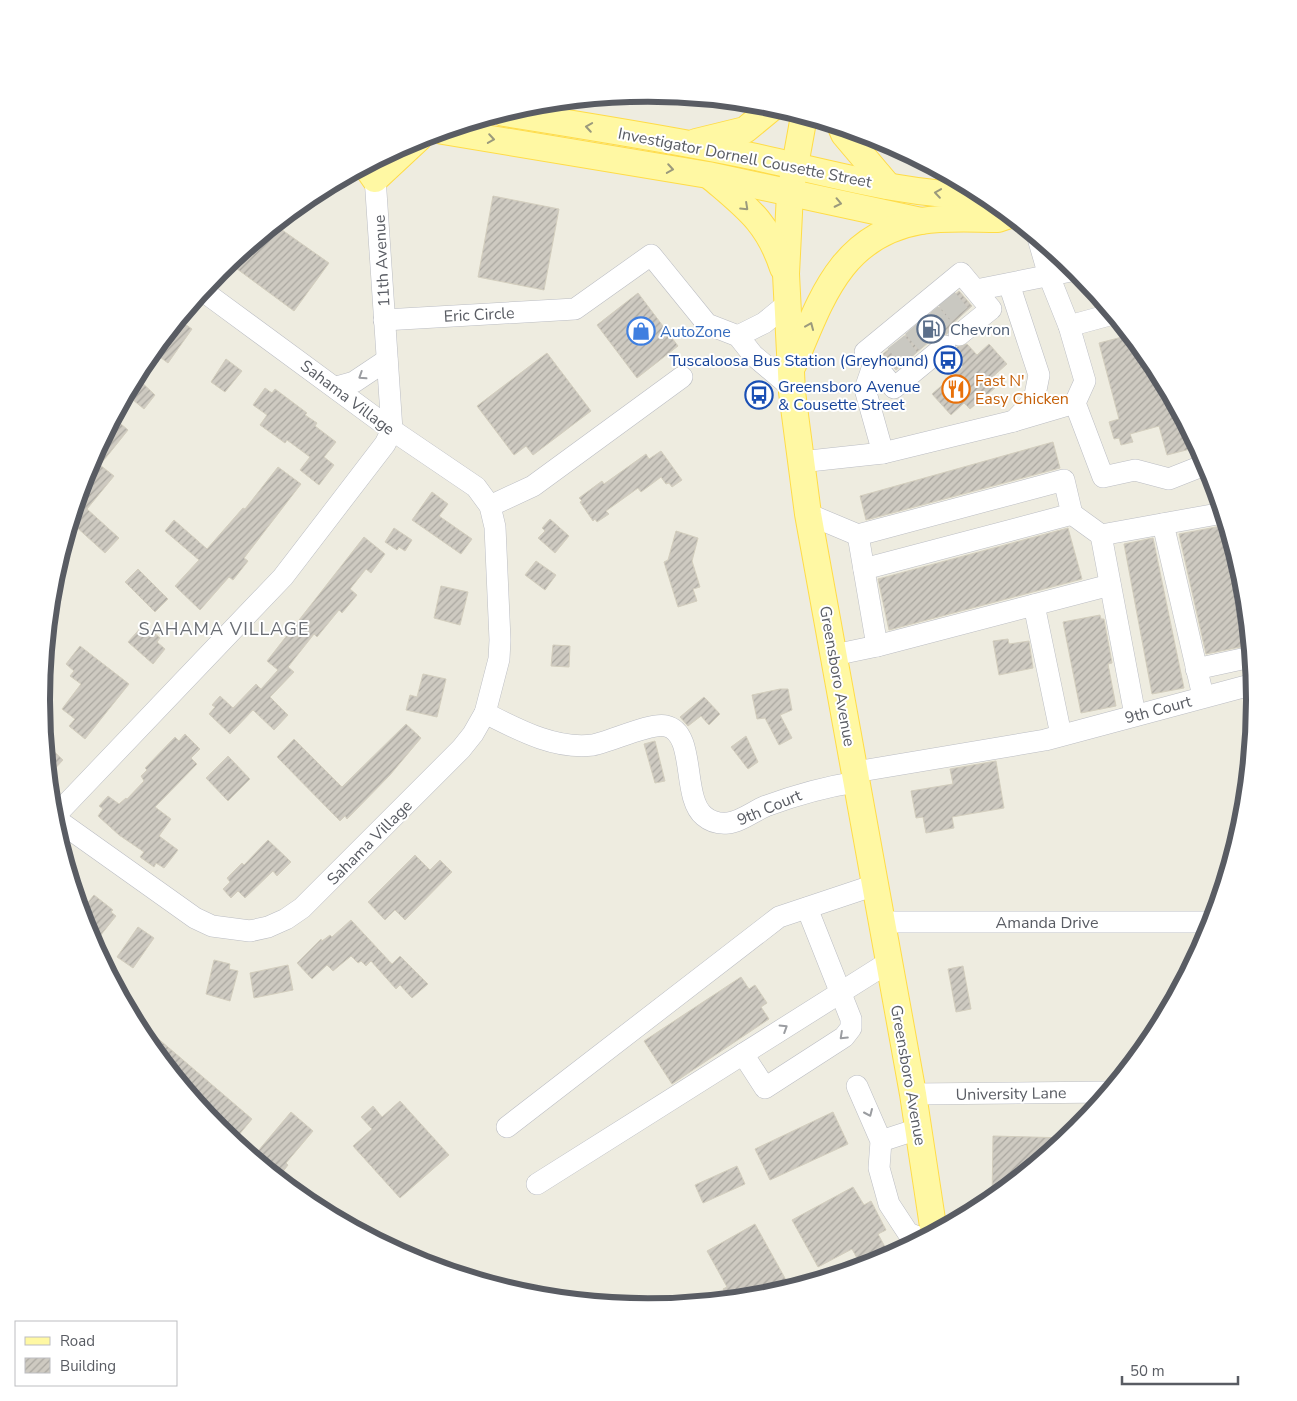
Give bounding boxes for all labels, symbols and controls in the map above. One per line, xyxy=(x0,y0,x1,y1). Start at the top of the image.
one-way arrow xyxy=(585,122,593,133)
street label: Investigator Dornell Cousette Street xyxy=(616,123,874,193)
one-way arrow xyxy=(486,134,495,144)
one-way arrow xyxy=(665,163,674,173)
one-way arrow xyxy=(934,188,942,199)
one-way arrow xyxy=(833,197,842,208)
one-way arrow xyxy=(739,201,748,210)
street label: 11th Avenue xyxy=(369,214,395,308)
street label: Eric Circle xyxy=(443,302,515,328)
fuel station icon: Chevron xyxy=(916,314,946,344)
shop icon: AutoZone xyxy=(626,316,656,346)
place label: Chevron xyxy=(950,319,1010,341)
place label: AutoZone xyxy=(660,321,731,343)
one-way arrow xyxy=(804,322,814,330)
bus stop icon: Tuscaloosa Bus Station (Greyhound) xyxy=(933,345,963,375)
place label: Tuscaloosa Bus Station (Greyhound) xyxy=(669,350,929,372)
street label: Sahama Village xyxy=(296,355,399,441)
one-way arrow xyxy=(359,370,368,379)
place label: Fast N' Easy Chicken xyxy=(975,370,1069,410)
restaurant icon: Fast N' Easy Chicken xyxy=(941,374,971,404)
place label: Greensboro Avenue & Cousette Street xyxy=(778,376,920,416)
bus stop icon: Greensboro Avenue & Cousette Street xyxy=(744,380,774,410)
street label: Greensboro Avenue xyxy=(814,604,860,748)
district label: SAHAMA VILLAGE xyxy=(139,617,309,641)
street label: 9th Court xyxy=(1122,690,1194,729)
street label: 9th Court xyxy=(734,784,805,831)
street label: Sahama Village xyxy=(322,795,417,890)
street label: Amanda Drive xyxy=(996,912,1098,934)
street label: Greensboro Avenue xyxy=(885,1003,931,1147)
one-way arrow xyxy=(779,1025,788,1034)
one-way arrow xyxy=(840,1030,849,1039)
street label: University Lane xyxy=(955,1082,1067,1106)
one-way arrow xyxy=(863,1108,874,1117)
legend xyxy=(15,1321,178,1386)
text: Road xyxy=(60,1331,95,1351)
scale bar xyxy=(1122,1354,1238,1386)
text: Building xyxy=(60,1356,116,1376)
text: 50 m xyxy=(1130,1361,1165,1381)

